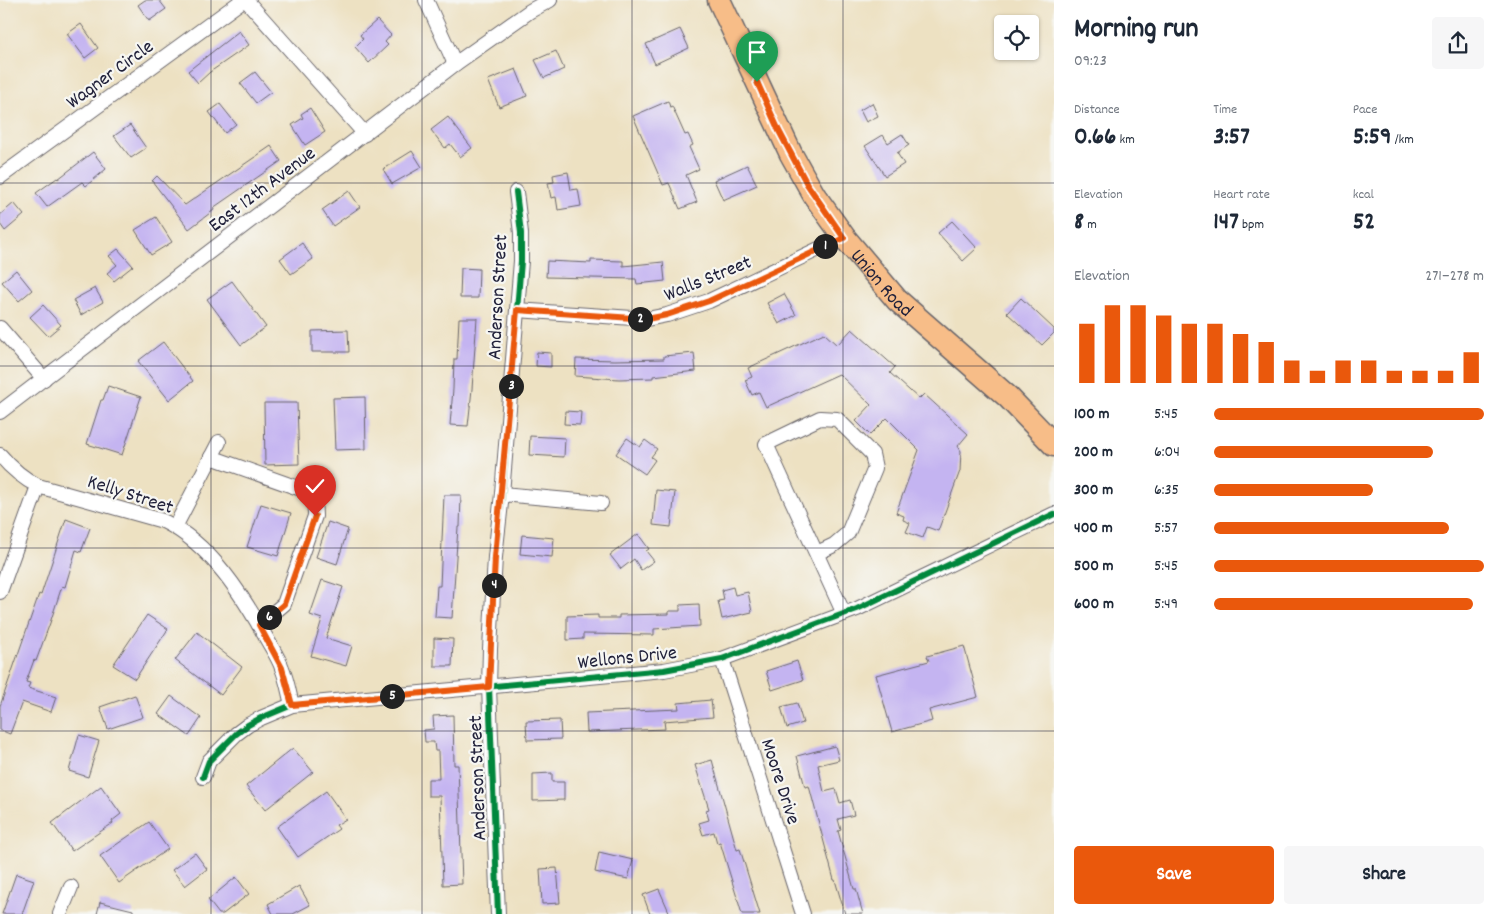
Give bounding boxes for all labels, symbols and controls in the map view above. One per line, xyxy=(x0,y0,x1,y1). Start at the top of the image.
text: Morning run xyxy=(1074,11,1198,51)
map controls xyxy=(994,15,1039,60)
button: locate xyxy=(994,15,1039,60)
button: share xyxy=(1432,17,1484,69)
pin xyxy=(736,31,778,82)
street label: Wagner Circle xyxy=(61,34,160,117)
icon: arrive xyxy=(743,38,771,66)
text: 09:23 xyxy=(1074,50,1107,73)
text: Distance xyxy=(1074,100,1120,120)
text: Time xyxy=(1213,100,1237,120)
text: Pace xyxy=(1353,100,1377,120)
text: 0.66 xyxy=(1074,120,1116,156)
text: 3:57 xyxy=(1213,120,1250,156)
text: 5:59 xyxy=(1353,120,1391,156)
text: km xyxy=(1116,130,1135,150)
text: /km xyxy=(1391,130,1414,150)
street label: East 12th Avenue xyxy=(203,141,322,240)
text: Elevation xyxy=(1074,185,1123,205)
text: Heart rate xyxy=(1213,185,1270,205)
text: kcal xyxy=(1353,185,1374,205)
text: 8 xyxy=(1074,205,1084,241)
text: 147 xyxy=(1213,205,1239,241)
text: 52 xyxy=(1353,205,1375,241)
text: m xyxy=(1084,215,1097,235)
text: bpm xyxy=(1239,215,1264,235)
street label: Anderson Street xyxy=(482,234,516,361)
pin: 1 xyxy=(812,234,838,258)
text: 1 xyxy=(824,236,827,256)
street label: Union Road xyxy=(843,244,918,325)
street label: Walls Street xyxy=(660,250,756,310)
text: Elevation xyxy=(1074,265,1130,288)
text: 271–278 m xyxy=(1425,265,1484,288)
pin: 2 xyxy=(628,306,652,332)
text: 2 xyxy=(637,309,644,329)
pin: 3 xyxy=(498,374,524,398)
text: 3 xyxy=(508,376,515,396)
text: 100 m xyxy=(1074,403,1110,426)
text: 5:45 xyxy=(1154,403,1178,426)
text: 200 m xyxy=(1074,441,1113,464)
text: 6:04 xyxy=(1154,441,1180,464)
pin xyxy=(294,465,336,516)
street label: Kelly Street xyxy=(83,469,177,523)
icon: check xyxy=(301,472,329,500)
text: 300 m xyxy=(1074,479,1113,502)
text: 6:35 xyxy=(1154,479,1179,502)
text: 400 m xyxy=(1074,517,1113,540)
text: 5:57 xyxy=(1154,517,1178,540)
text: 500 m xyxy=(1074,555,1114,578)
text: 5:45 xyxy=(1154,555,1178,578)
pin: 4 xyxy=(482,572,506,598)
text: 4 xyxy=(492,575,497,595)
text: 600 m xyxy=(1074,593,1114,616)
text: 5:49 xyxy=(1154,593,1178,616)
pin: 6 xyxy=(256,604,282,630)
text: 6 xyxy=(266,607,273,627)
street label: Wellons Drive xyxy=(576,640,678,678)
pin: 5 xyxy=(380,684,404,708)
text: 5 xyxy=(389,686,396,706)
street label: Anderson Street xyxy=(463,715,495,841)
street label: Moore Drive xyxy=(752,735,806,829)
button: Save xyxy=(1074,846,1274,904)
button: Share xyxy=(1284,846,1484,904)

